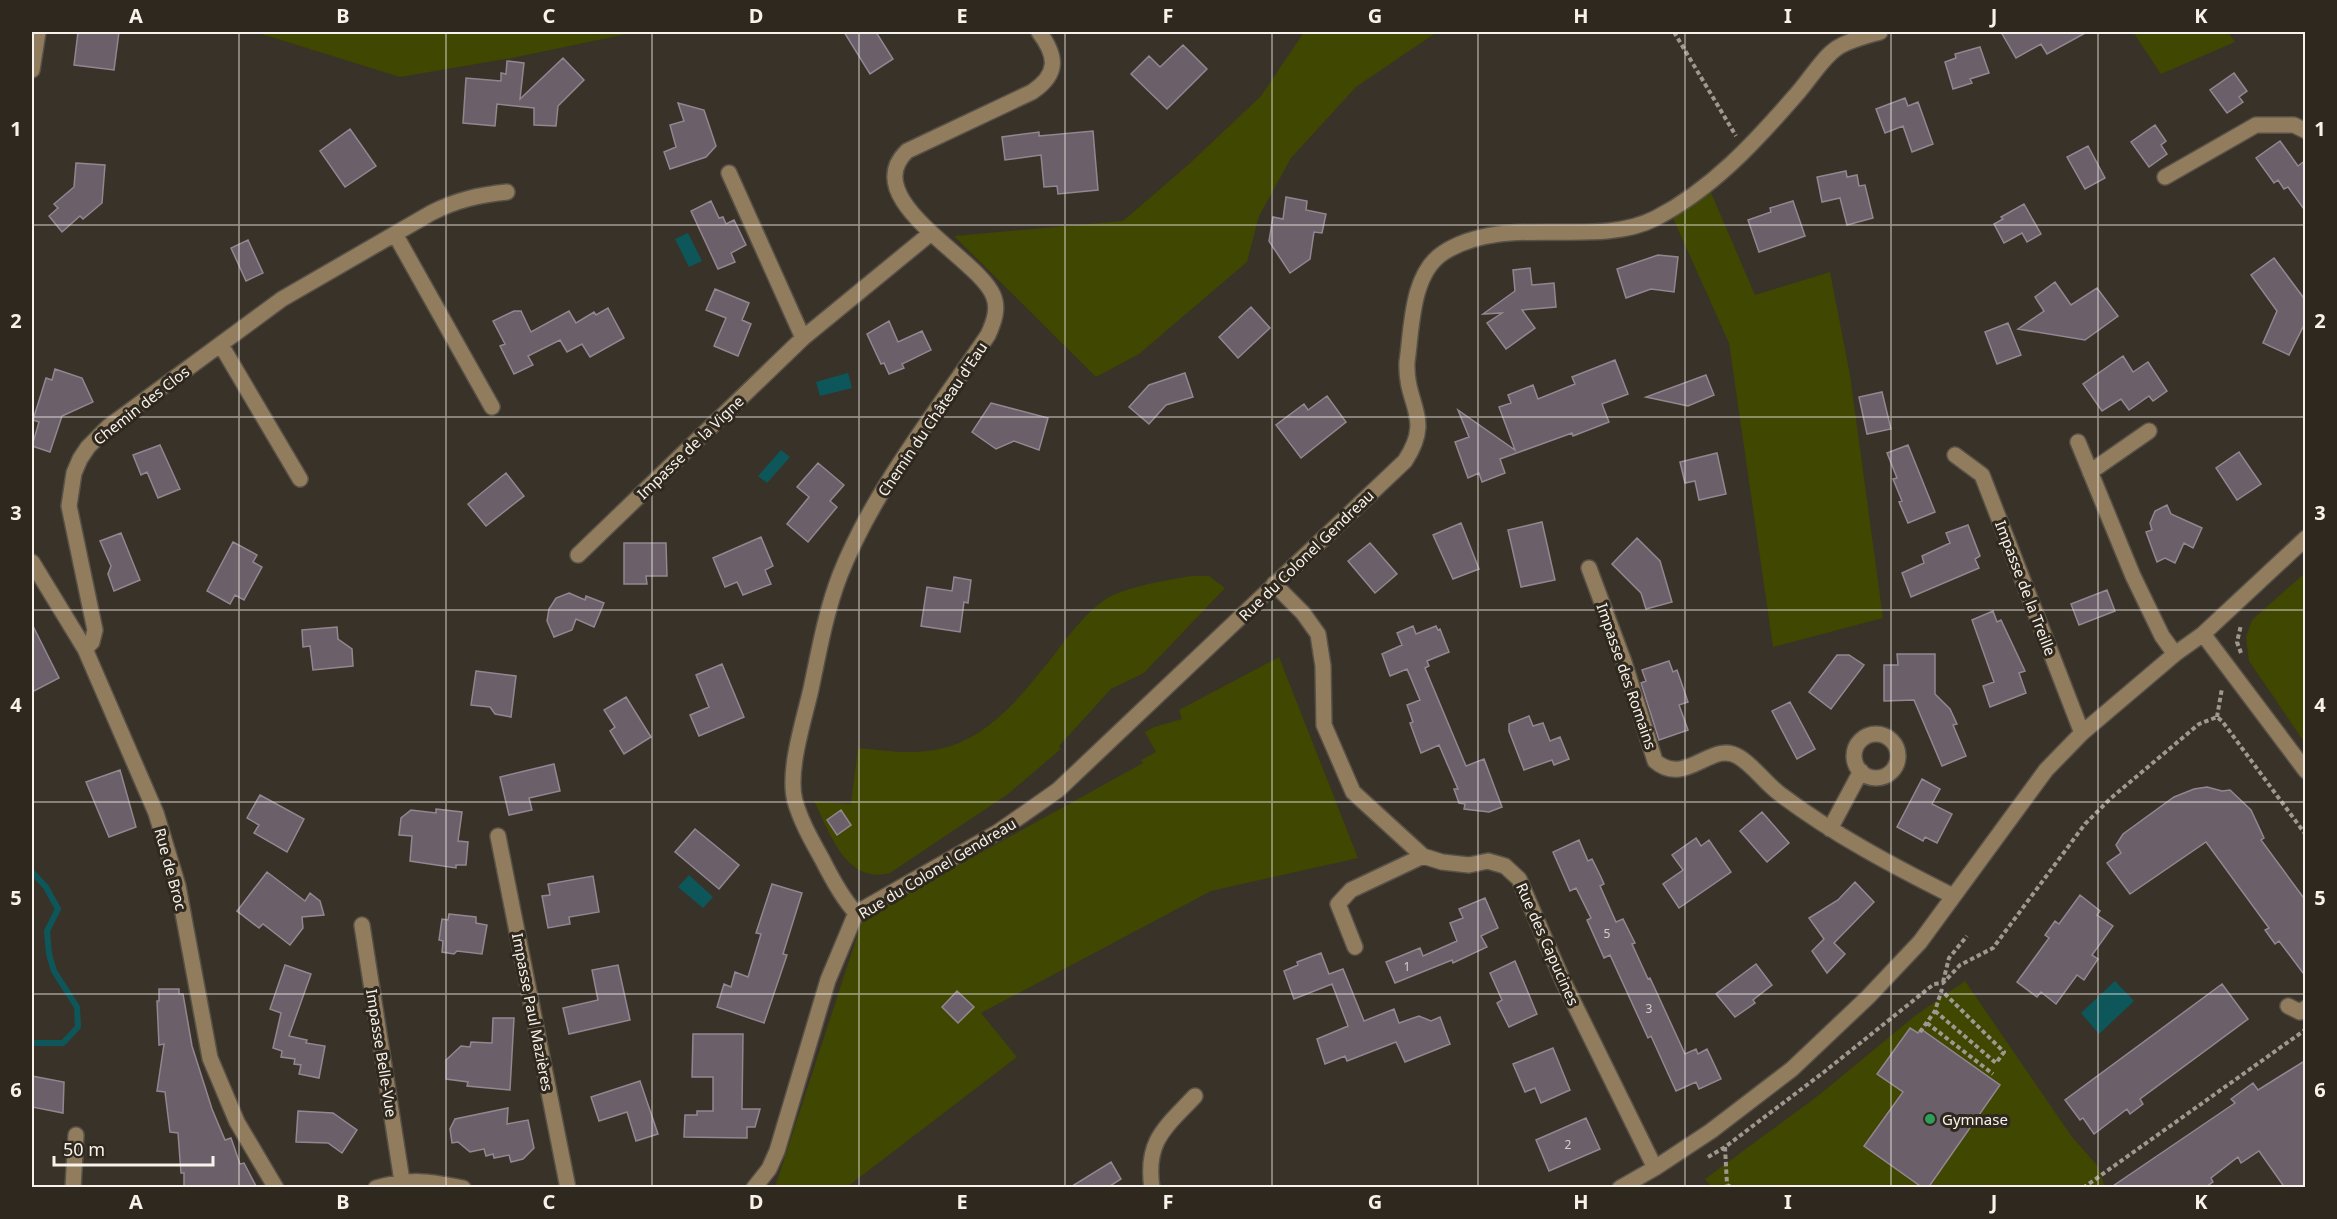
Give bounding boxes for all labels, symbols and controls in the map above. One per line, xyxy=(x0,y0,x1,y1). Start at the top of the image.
text: A xyxy=(129,2,143,29)
text: B xyxy=(336,2,350,29)
text: C xyxy=(543,2,556,29)
text: D xyxy=(749,2,763,29)
text: E xyxy=(956,2,968,29)
text: F xyxy=(1163,2,1173,29)
text: G xyxy=(1368,2,1382,29)
text: H xyxy=(1573,2,1589,29)
text: I xyxy=(1784,2,1792,29)
text: J xyxy=(1989,2,1997,29)
text: K xyxy=(2194,2,2208,29)
text: 1 xyxy=(10,115,22,142)
text: 1 xyxy=(2314,115,2326,142)
text: 2 xyxy=(10,307,22,334)
text: 2 xyxy=(2314,307,2326,334)
street label: Chemin du Château d'Eau xyxy=(873,338,991,500)
street label: Chemin des Clos xyxy=(89,361,193,449)
street label: Impasse de la Vigne xyxy=(632,391,748,503)
street label: Rue du Colonel Gendreau xyxy=(1234,485,1378,625)
text: 3 xyxy=(10,499,22,526)
text: 3 xyxy=(2314,499,2326,526)
street label: Impasse de la Treille xyxy=(1991,518,2061,658)
street label: Impasse des Romains xyxy=(1593,600,1661,752)
text: 4 xyxy=(10,691,22,718)
text: 4 xyxy=(2314,691,2326,718)
street label: Rue du Colonel Gendreau xyxy=(855,813,1019,923)
street label: Rue de Broc xyxy=(150,826,192,912)
street label: Rue des Capucines xyxy=(1512,880,1584,1008)
text: 5 xyxy=(10,884,22,911)
text: 5 xyxy=(2314,884,2326,911)
house number: 5 xyxy=(1604,925,1611,942)
street label: Impasse Paul Mazières xyxy=(508,931,558,1093)
house number: 1 xyxy=(1404,958,1410,975)
street label: Impasse Belle-Vue xyxy=(362,988,402,1118)
house number: 3 xyxy=(1646,1000,1653,1017)
text: 6 xyxy=(10,1076,22,1103)
text: 6 xyxy=(2314,1076,2326,1103)
place label: Gymnase xyxy=(1942,1109,2008,1129)
marker: Gymnase xyxy=(1923,1112,1937,1126)
scale bar xyxy=(54,1129,213,1167)
house number: 2 xyxy=(1565,1136,1572,1153)
text: 50 m xyxy=(63,1137,105,1161)
text: A xyxy=(129,1188,143,1215)
text: B xyxy=(336,1188,350,1215)
text: C xyxy=(543,1188,556,1215)
text: D xyxy=(749,1188,763,1215)
text: E xyxy=(956,1188,968,1215)
text: F xyxy=(1163,1188,1173,1215)
text: G xyxy=(1368,1188,1382,1215)
text: H xyxy=(1573,1188,1589,1215)
text: I xyxy=(1784,1188,1792,1215)
text: J xyxy=(1989,1188,1997,1215)
text: K xyxy=(2194,1188,2208,1215)

